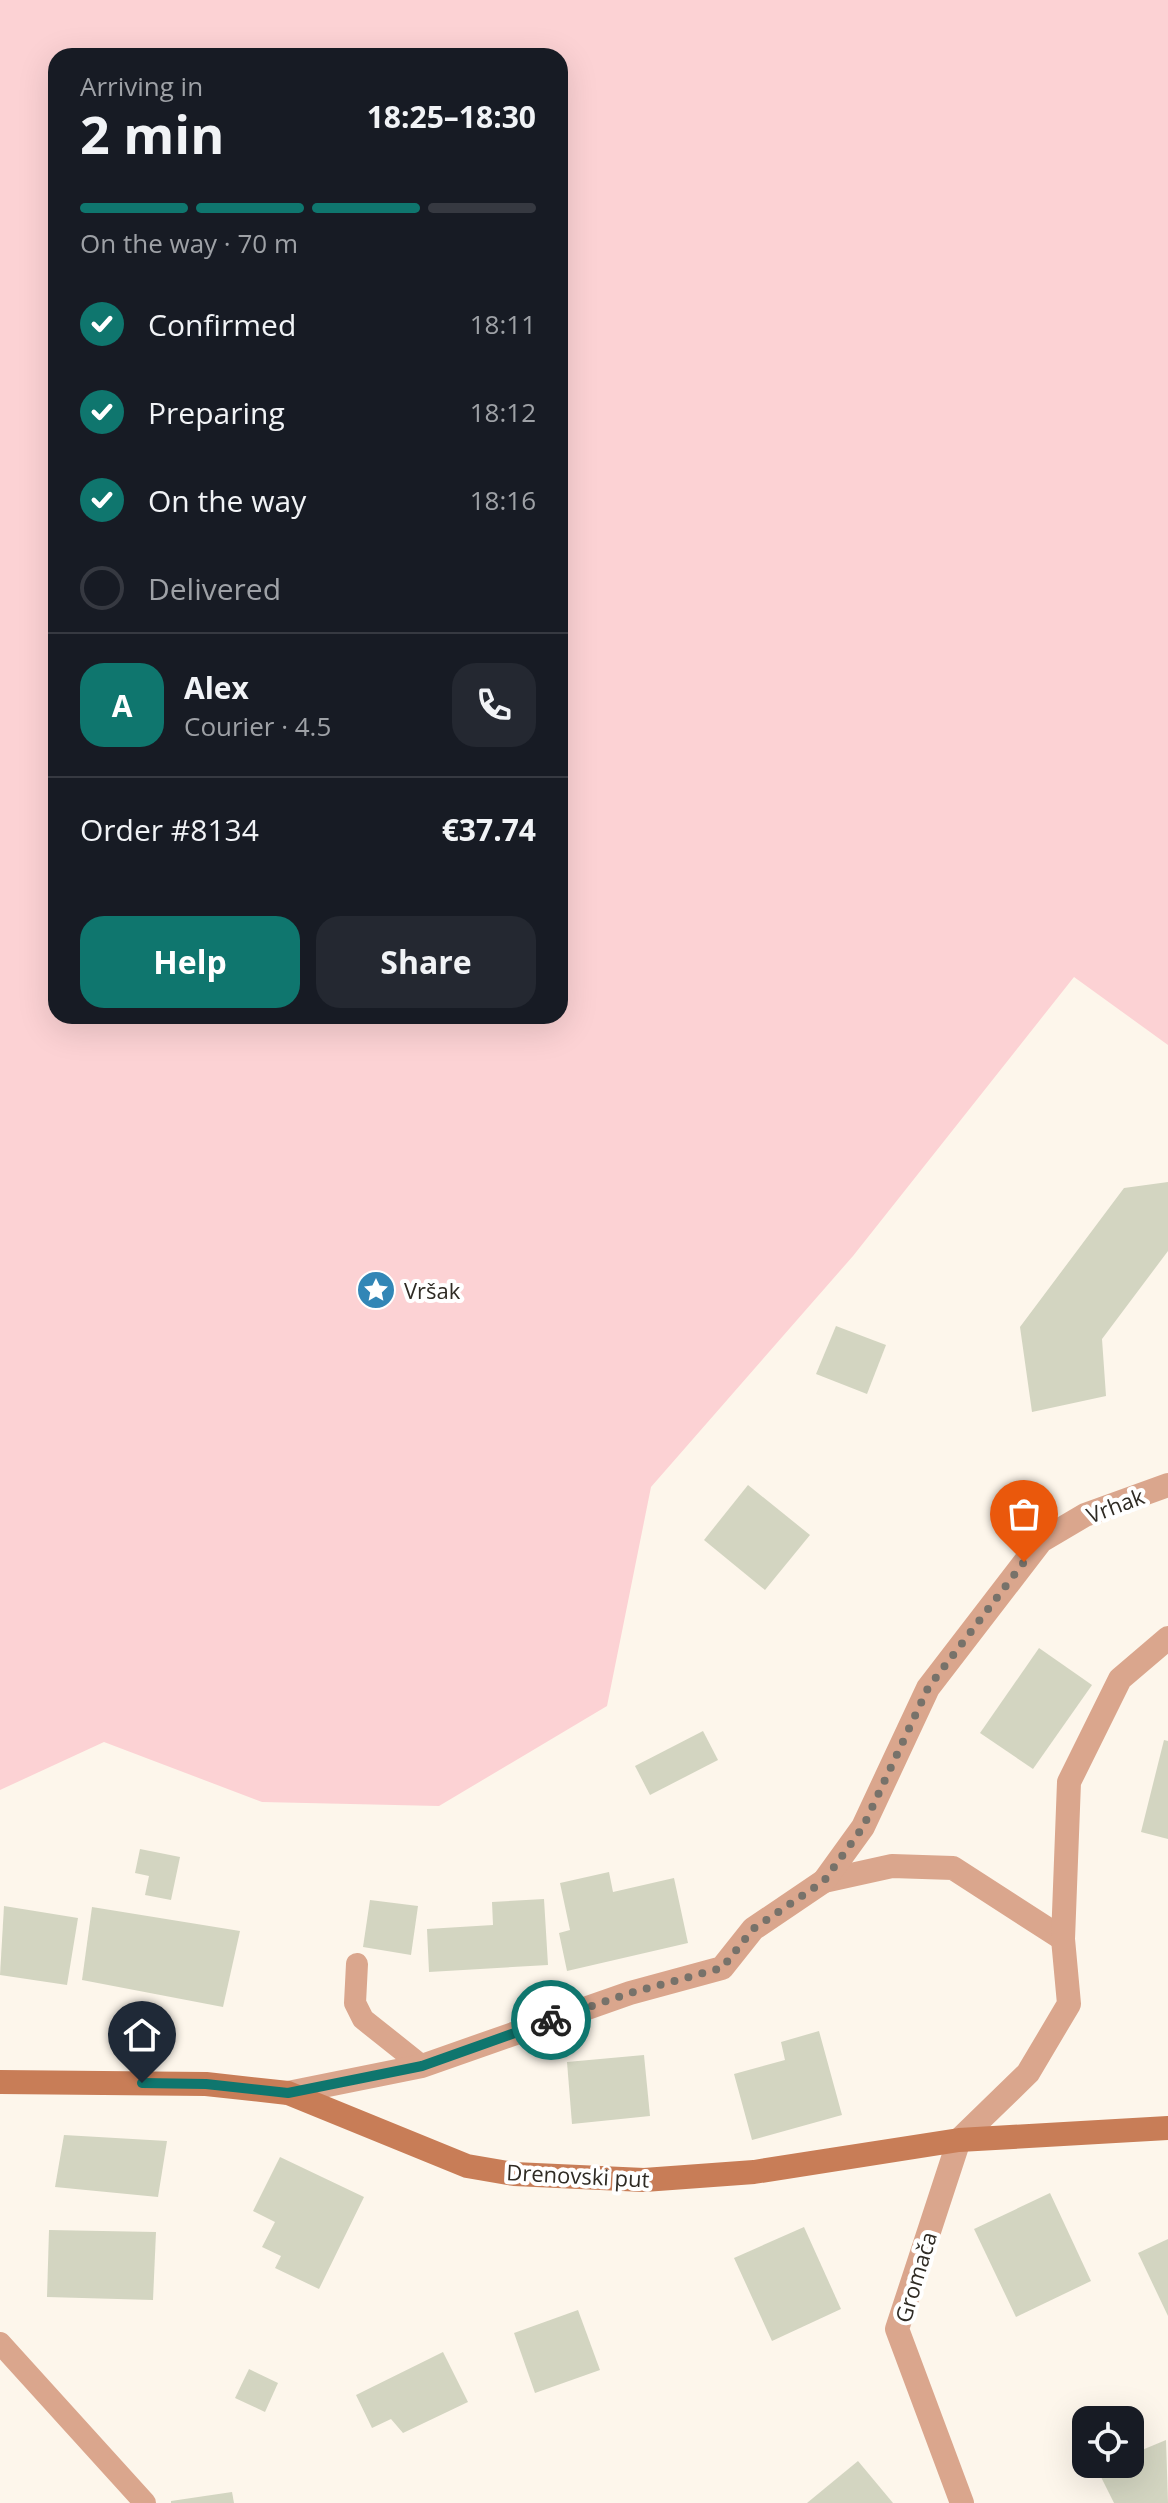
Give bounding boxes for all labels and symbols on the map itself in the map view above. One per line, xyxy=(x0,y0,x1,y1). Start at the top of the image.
place icon: Vršak xyxy=(355,1269,397,1311)
place label: Vršak xyxy=(404,1275,461,1305)
pin xyxy=(990,1480,1058,1562)
street label: Vrhak xyxy=(1082,1480,1149,1530)
courier xyxy=(511,1980,591,2060)
pin xyxy=(108,2001,176,2083)
street label: Drenovski put xyxy=(506,2156,650,2194)
street label: Gromača xyxy=(887,2228,943,2326)

